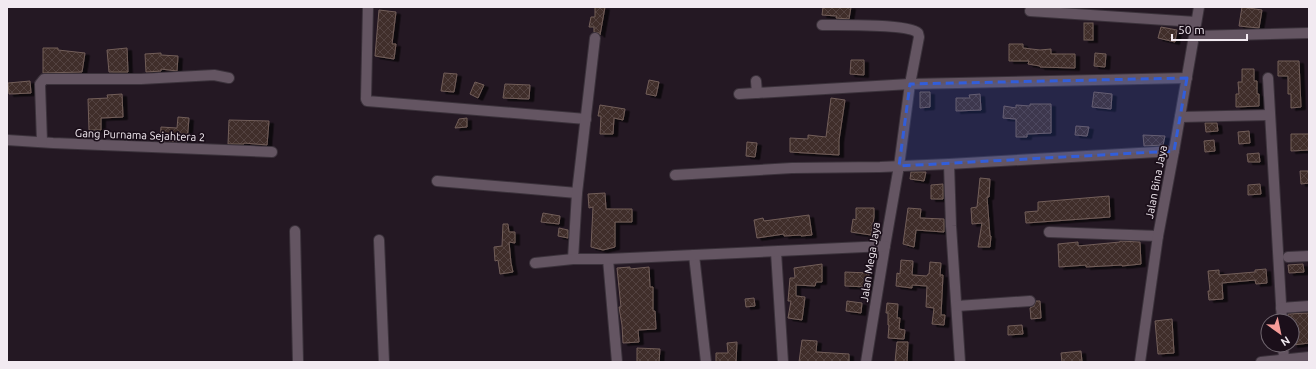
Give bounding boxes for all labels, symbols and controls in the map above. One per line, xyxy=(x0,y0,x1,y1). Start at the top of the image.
scale bar xyxy=(1172,16,1247,42)
text: 50 m xyxy=(1178,23,1205,36)
street label: Gang Purnama Sejahtera 2 xyxy=(75,127,205,143)
street label: Jalan Bina Jaya xyxy=(1143,144,1169,220)
street label: Jalan Mega Jaya xyxy=(858,221,882,303)
north arrow xyxy=(1260,313,1300,353)
text: N xyxy=(1279,334,1292,349)

